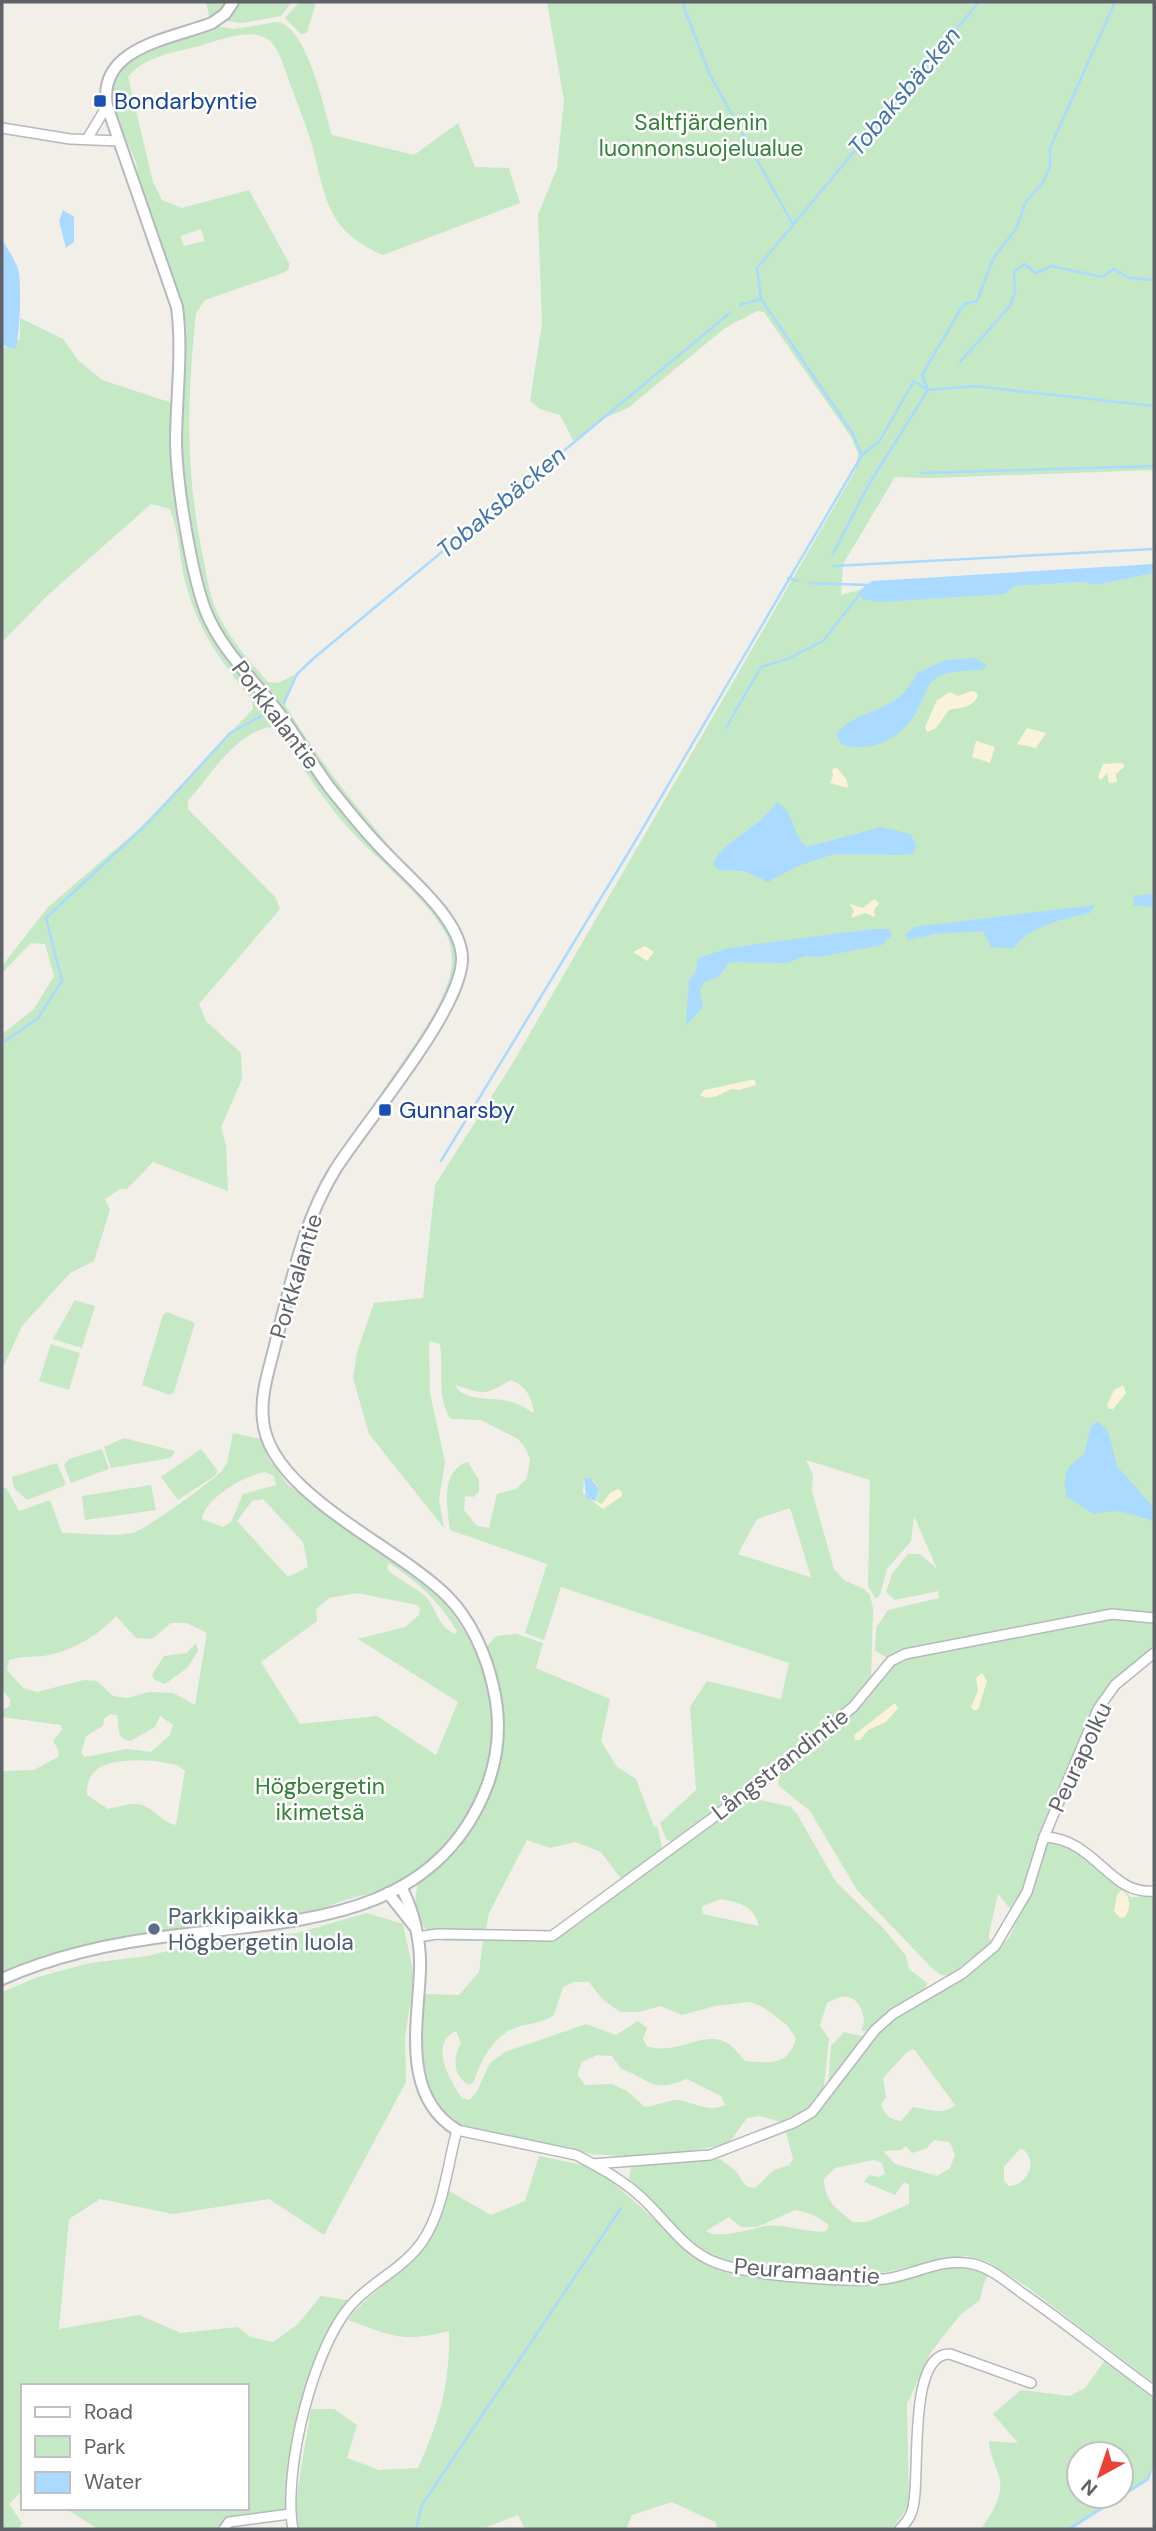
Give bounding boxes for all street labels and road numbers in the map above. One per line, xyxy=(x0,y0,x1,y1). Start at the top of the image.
street label: Porkkalantie xyxy=(225,655,327,775)
street label: Porkkalantie xyxy=(263,1210,329,1342)
street label: Peurapolku xyxy=(1041,1697,1119,1817)
street label: Långstrandintie xyxy=(705,1701,855,1827)
street label: Peuramaantie xyxy=(733,2251,881,2291)

